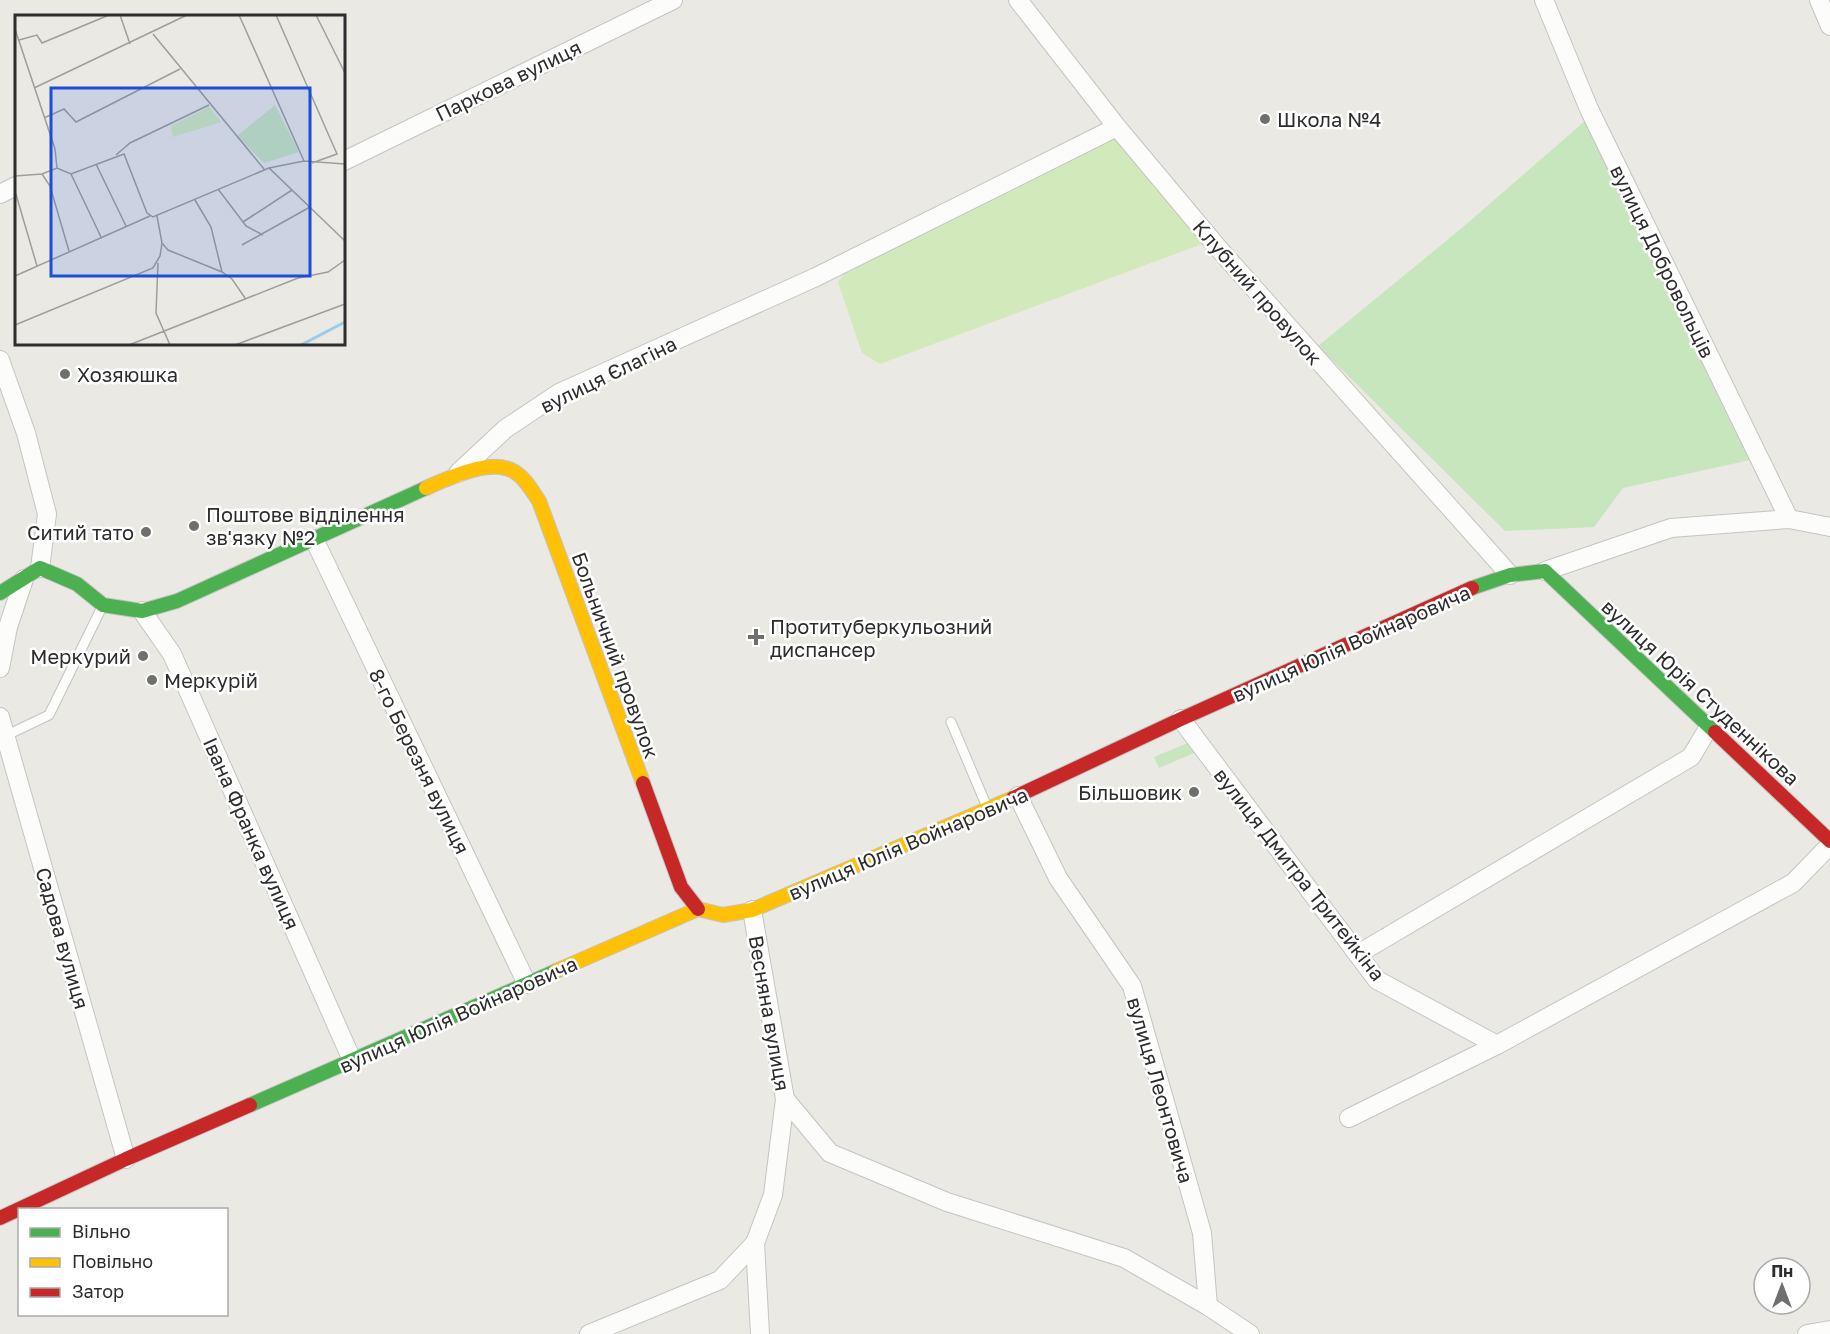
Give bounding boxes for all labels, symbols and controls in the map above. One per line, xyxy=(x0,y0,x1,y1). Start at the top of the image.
inset map xyxy=(15,15,345,345)
street label: Паркова вулиця xyxy=(431,34,585,126)
place label: Школа №4 xyxy=(1277,107,1381,131)
marker: Школа №4 xyxy=(1258,112,1272,126)
street label: вулиця Добровольців xyxy=(1606,161,1720,361)
street label: Клубний провулок xyxy=(1189,215,1327,369)
street label: вулиця Єлагіна xyxy=(536,331,680,417)
place label: Хозяюшка xyxy=(77,362,178,386)
marker: Хозяюшка xyxy=(58,367,72,381)
place label: Поштове відділення зв'язку №2 xyxy=(206,502,405,549)
marker: Поштове відділення зв'язку №2 xyxy=(187,519,201,533)
place label: Ситий тато xyxy=(27,520,134,544)
marker: Ситий тато xyxy=(139,525,153,539)
street label: Больничний провулок xyxy=(568,549,664,761)
street label: вулиця Юлія Войнаровича xyxy=(1228,580,1474,706)
street label: вулиця Юрія Студеннікова xyxy=(1597,594,1805,790)
place label: Протитуберкульозний диспансер xyxy=(770,614,992,661)
marker: Протитуберкульозний диспансер xyxy=(747,628,765,646)
place label: Меркурий xyxy=(30,644,131,668)
marker: Меркурий xyxy=(136,649,150,663)
street label: 8-го Березня вулиця xyxy=(365,664,475,858)
place label: Меркурій xyxy=(164,668,258,692)
marker: Меркурій xyxy=(145,673,159,687)
street label: Івана Франка вулиця xyxy=(199,733,305,933)
street label: вулиця Дмитра Тритейкіна xyxy=(1210,763,1390,985)
place label: Більшовик xyxy=(1078,780,1182,804)
street label: вулиця Юлія Войнаровича xyxy=(785,782,1031,904)
marker: Більшовик xyxy=(1187,785,1201,799)
street label: Садова вулиця xyxy=(31,864,95,1012)
street label: Весняна вулиця xyxy=(744,933,796,1093)
street label: вулиця Юлія Войнаровича xyxy=(335,951,581,1077)
street label: вулиця Леонтовича xyxy=(1123,994,1199,1186)
legend xyxy=(18,1208,228,1316)
text: Вільно xyxy=(72,1220,131,1242)
text: Повільно xyxy=(72,1250,153,1272)
north arrow xyxy=(1752,1256,1812,1316)
text: Пн xyxy=(1771,1261,1793,1281)
text: Затор xyxy=(72,1280,124,1302)

